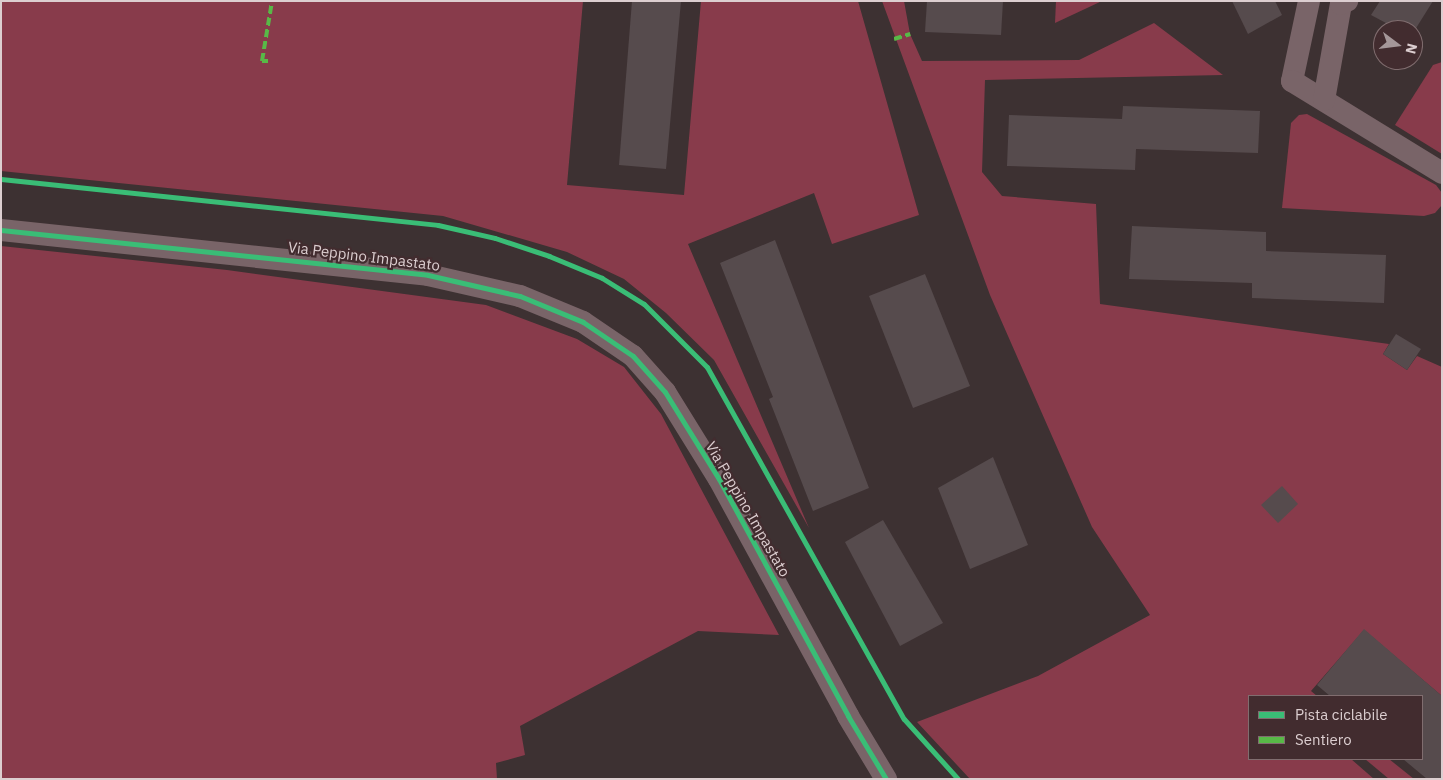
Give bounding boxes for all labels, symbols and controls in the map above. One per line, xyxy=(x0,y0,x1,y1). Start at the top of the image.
north arrow xyxy=(1373,20,1423,70)
text: N xyxy=(1402,41,1422,56)
street label: Via Peppino Impastato xyxy=(287,238,441,274)
street label: Via Peppino Impastato xyxy=(702,438,794,580)
legend xyxy=(1248,695,1423,760)
text: Pista ciclabile xyxy=(1295,705,1388,724)
text: Sentiero xyxy=(1295,730,1352,749)

